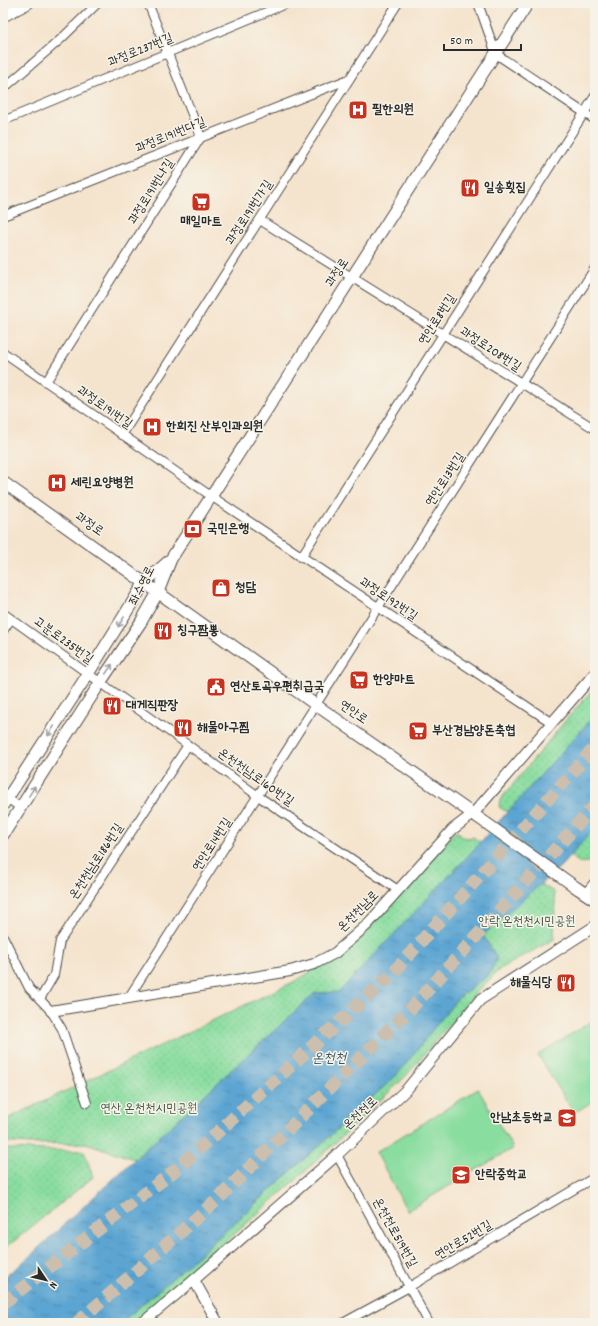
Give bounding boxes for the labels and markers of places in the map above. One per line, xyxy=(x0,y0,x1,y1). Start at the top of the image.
hospital icon: 필한의원 xyxy=(347,99,369,121)
place label: 필한의원 xyxy=(372,101,414,120)
restaurant icon: 일송횟집 xyxy=(459,177,481,199)
place label: 일송횟집 xyxy=(484,179,526,198)
supermarket icon: 매일마트 xyxy=(190,191,212,213)
place label: 매일마트 xyxy=(180,213,222,232)
hospital icon: 한희진 산부인과의원 xyxy=(141,416,163,438)
place label: 한희진 산부인과의원 xyxy=(165,418,263,437)
hospital icon: 세린요양병원 xyxy=(46,472,68,494)
place label: 세린요양병원 xyxy=(70,474,134,493)
bank icon: 국민은행 xyxy=(182,518,204,540)
place label: 국민은행 xyxy=(207,520,249,539)
shop icon: 청담 xyxy=(210,577,232,599)
place label: 청담 xyxy=(235,579,256,598)
restaurant icon: 칭구짬뽕 xyxy=(152,620,174,642)
place label: 칭구짬뽕 xyxy=(177,622,219,641)
supermarket icon: 한양마트 xyxy=(348,669,370,691)
place label: 한양마트 xyxy=(372,671,415,690)
public building icon: 연산토곡우편취급국 xyxy=(205,676,227,698)
place label: 연산토곡우편취급국 xyxy=(230,678,325,697)
restaurant icon: 대게직판장 xyxy=(101,695,123,717)
place label: 대게직판장 xyxy=(125,697,179,716)
restaurant icon: 해물아구찜 xyxy=(172,717,194,739)
place label: 해물아구찜 xyxy=(197,719,250,738)
supermarket icon: 부산경남양돈축협 xyxy=(407,720,429,742)
place label: 부산경남양돈축협 xyxy=(432,722,516,741)
restaurant icon: 해물식당 xyxy=(555,972,577,994)
place label: 해물식당 xyxy=(510,974,553,993)
school or university icon: 안남초등학교 xyxy=(556,1107,578,1129)
place label: 안남초등학교 xyxy=(490,1109,553,1128)
school or university icon: 안락중학교 xyxy=(450,1164,472,1186)
place label: 안락중학교 xyxy=(475,1166,527,1185)

